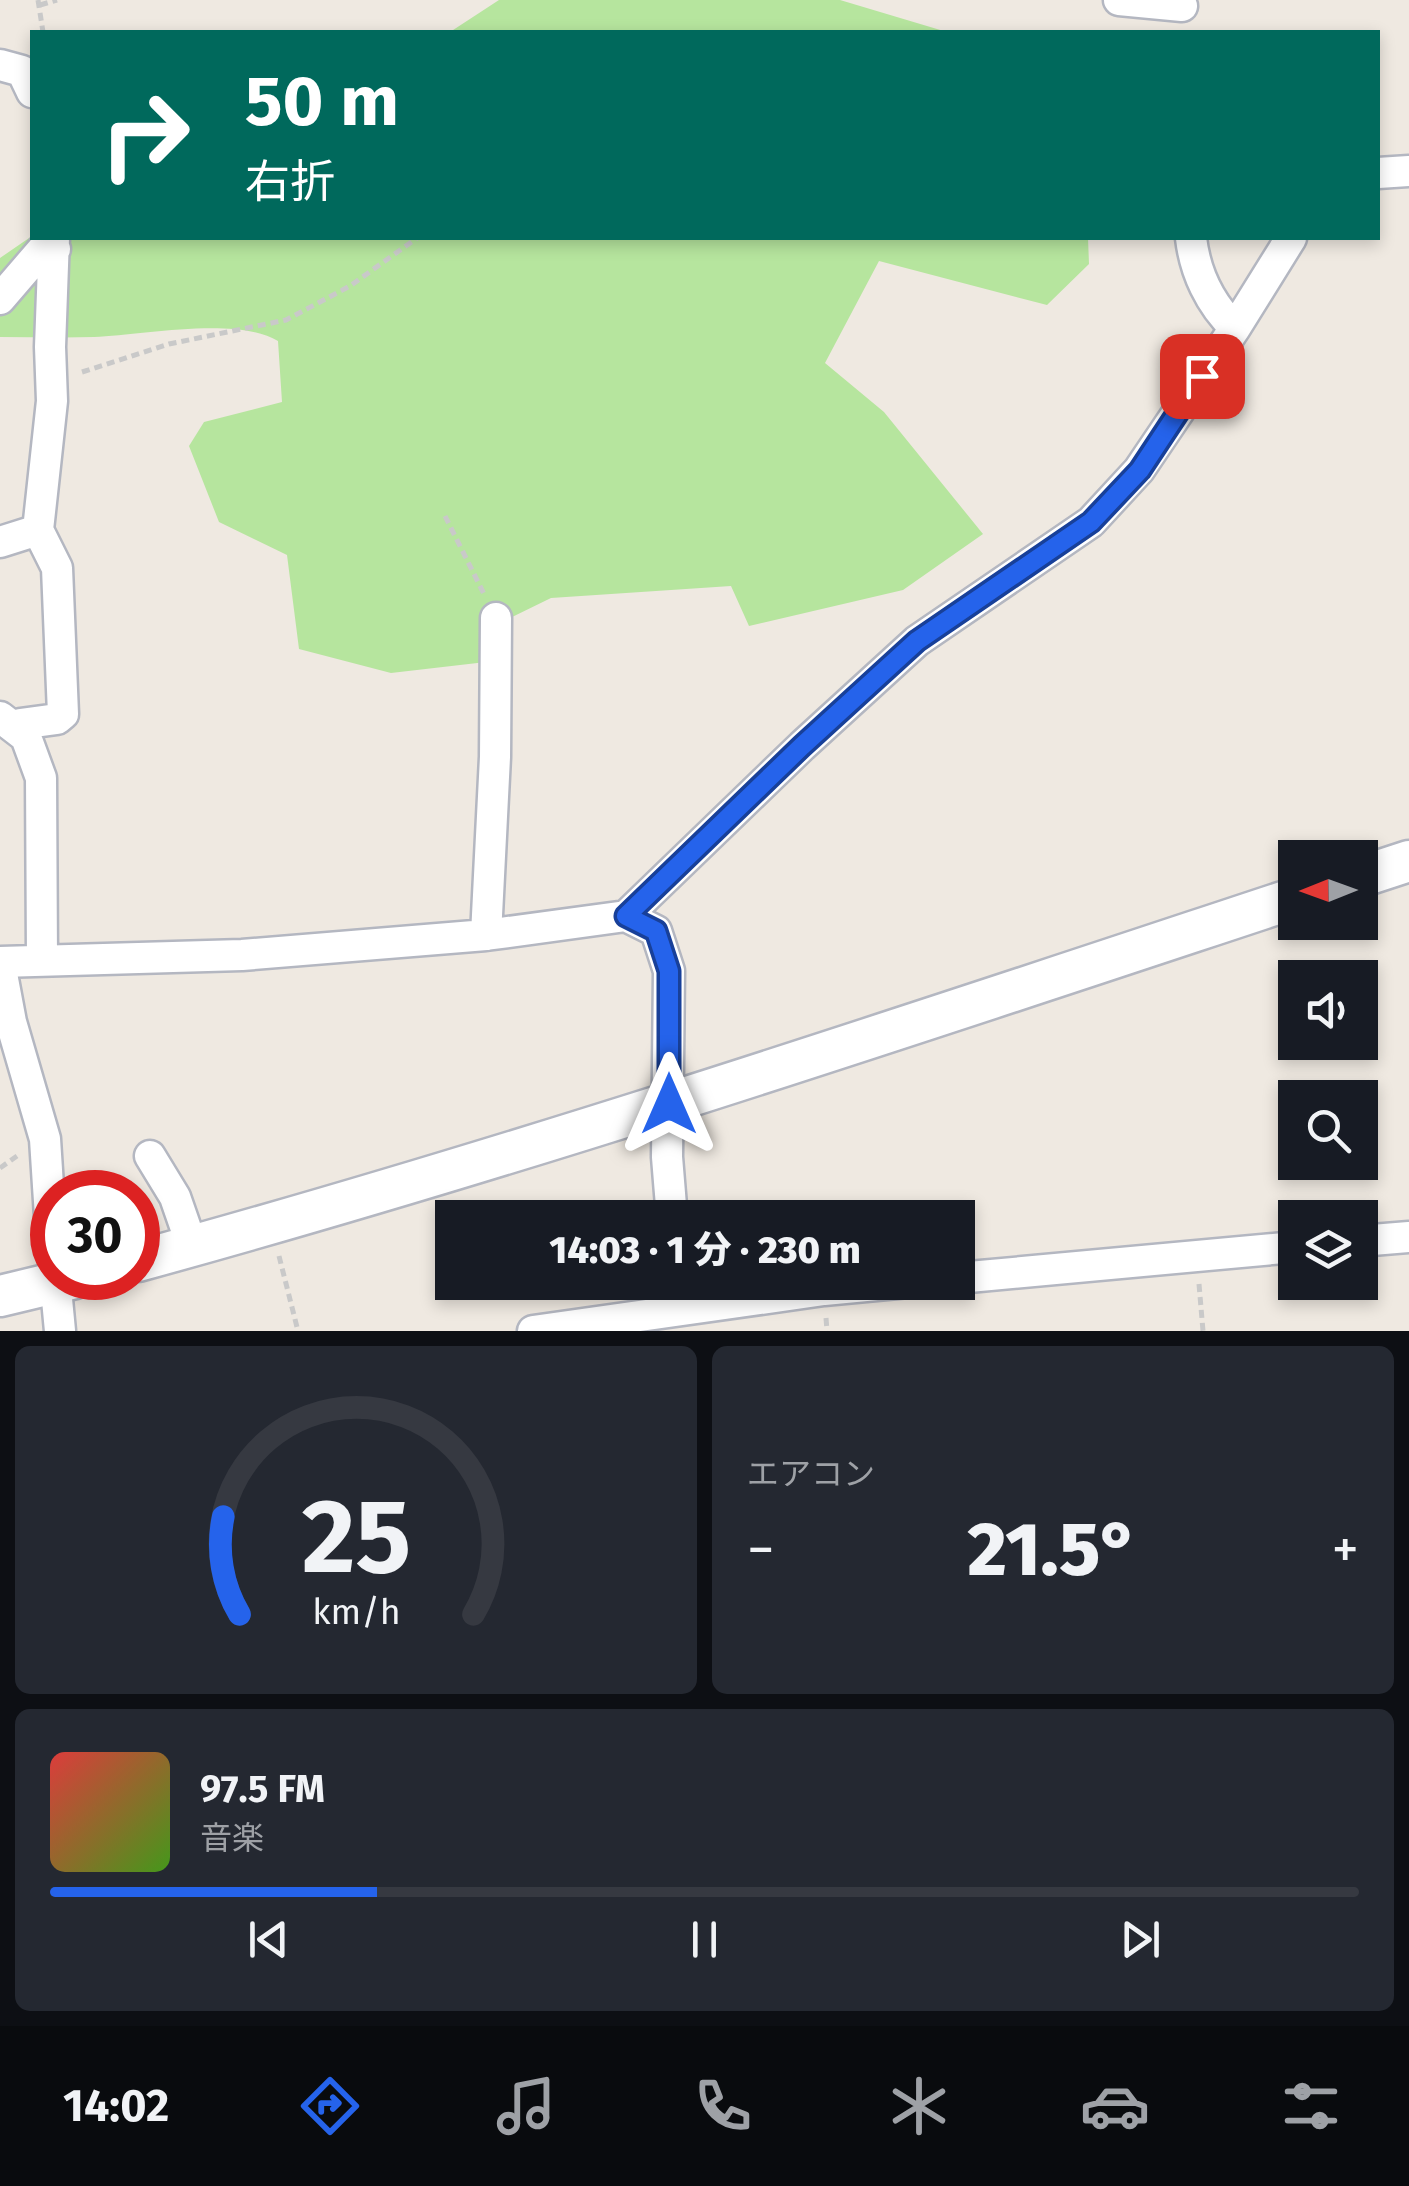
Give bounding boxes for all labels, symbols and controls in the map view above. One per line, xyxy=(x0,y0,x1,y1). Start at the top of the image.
text: 50 m xyxy=(245,60,399,144)
icon: right xyxy=(80,70,210,200)
text: 右折 xyxy=(245,155,335,209)
pin xyxy=(1160,334,1245,419)
icon: arrive xyxy=(1175,349,1230,404)
north arrow xyxy=(1278,840,1378,940)
map controls xyxy=(1278,840,1378,1300)
button: sound xyxy=(1278,960,1378,1060)
position arrow xyxy=(617,1052,721,1156)
button: search xyxy=(1278,1080,1378,1180)
speed limit sign: 30 xyxy=(30,1170,160,1300)
button: layers xyxy=(1278,1200,1378,1300)
text: 14:03 · 1 分 · 230 m xyxy=(549,1227,861,1273)
text: エアコン xyxy=(747,1455,875,1493)
text: 25 xyxy=(301,1475,411,1600)
text: 21.5° xyxy=(967,1505,1139,1595)
text: − xyxy=(747,1517,775,1583)
text: + xyxy=(1332,1517,1359,1583)
text: km/h xyxy=(312,1591,400,1633)
text: 97.5 FM xyxy=(200,1766,325,1812)
text: 音楽 xyxy=(200,1819,264,1857)
icon: previous xyxy=(241,1912,296,1967)
icon: pause xyxy=(677,1912,732,1967)
icon: next xyxy=(1113,1912,1168,1967)
icon: directions xyxy=(295,2071,365,2141)
icon: music xyxy=(491,2071,561,2141)
icon: phone xyxy=(688,2071,758,2141)
icon: climate xyxy=(884,2071,954,2141)
icon: car xyxy=(1080,2071,1150,2141)
icon: filters xyxy=(1276,2071,1346,2141)
text: 14:02 xyxy=(63,2079,169,2133)

